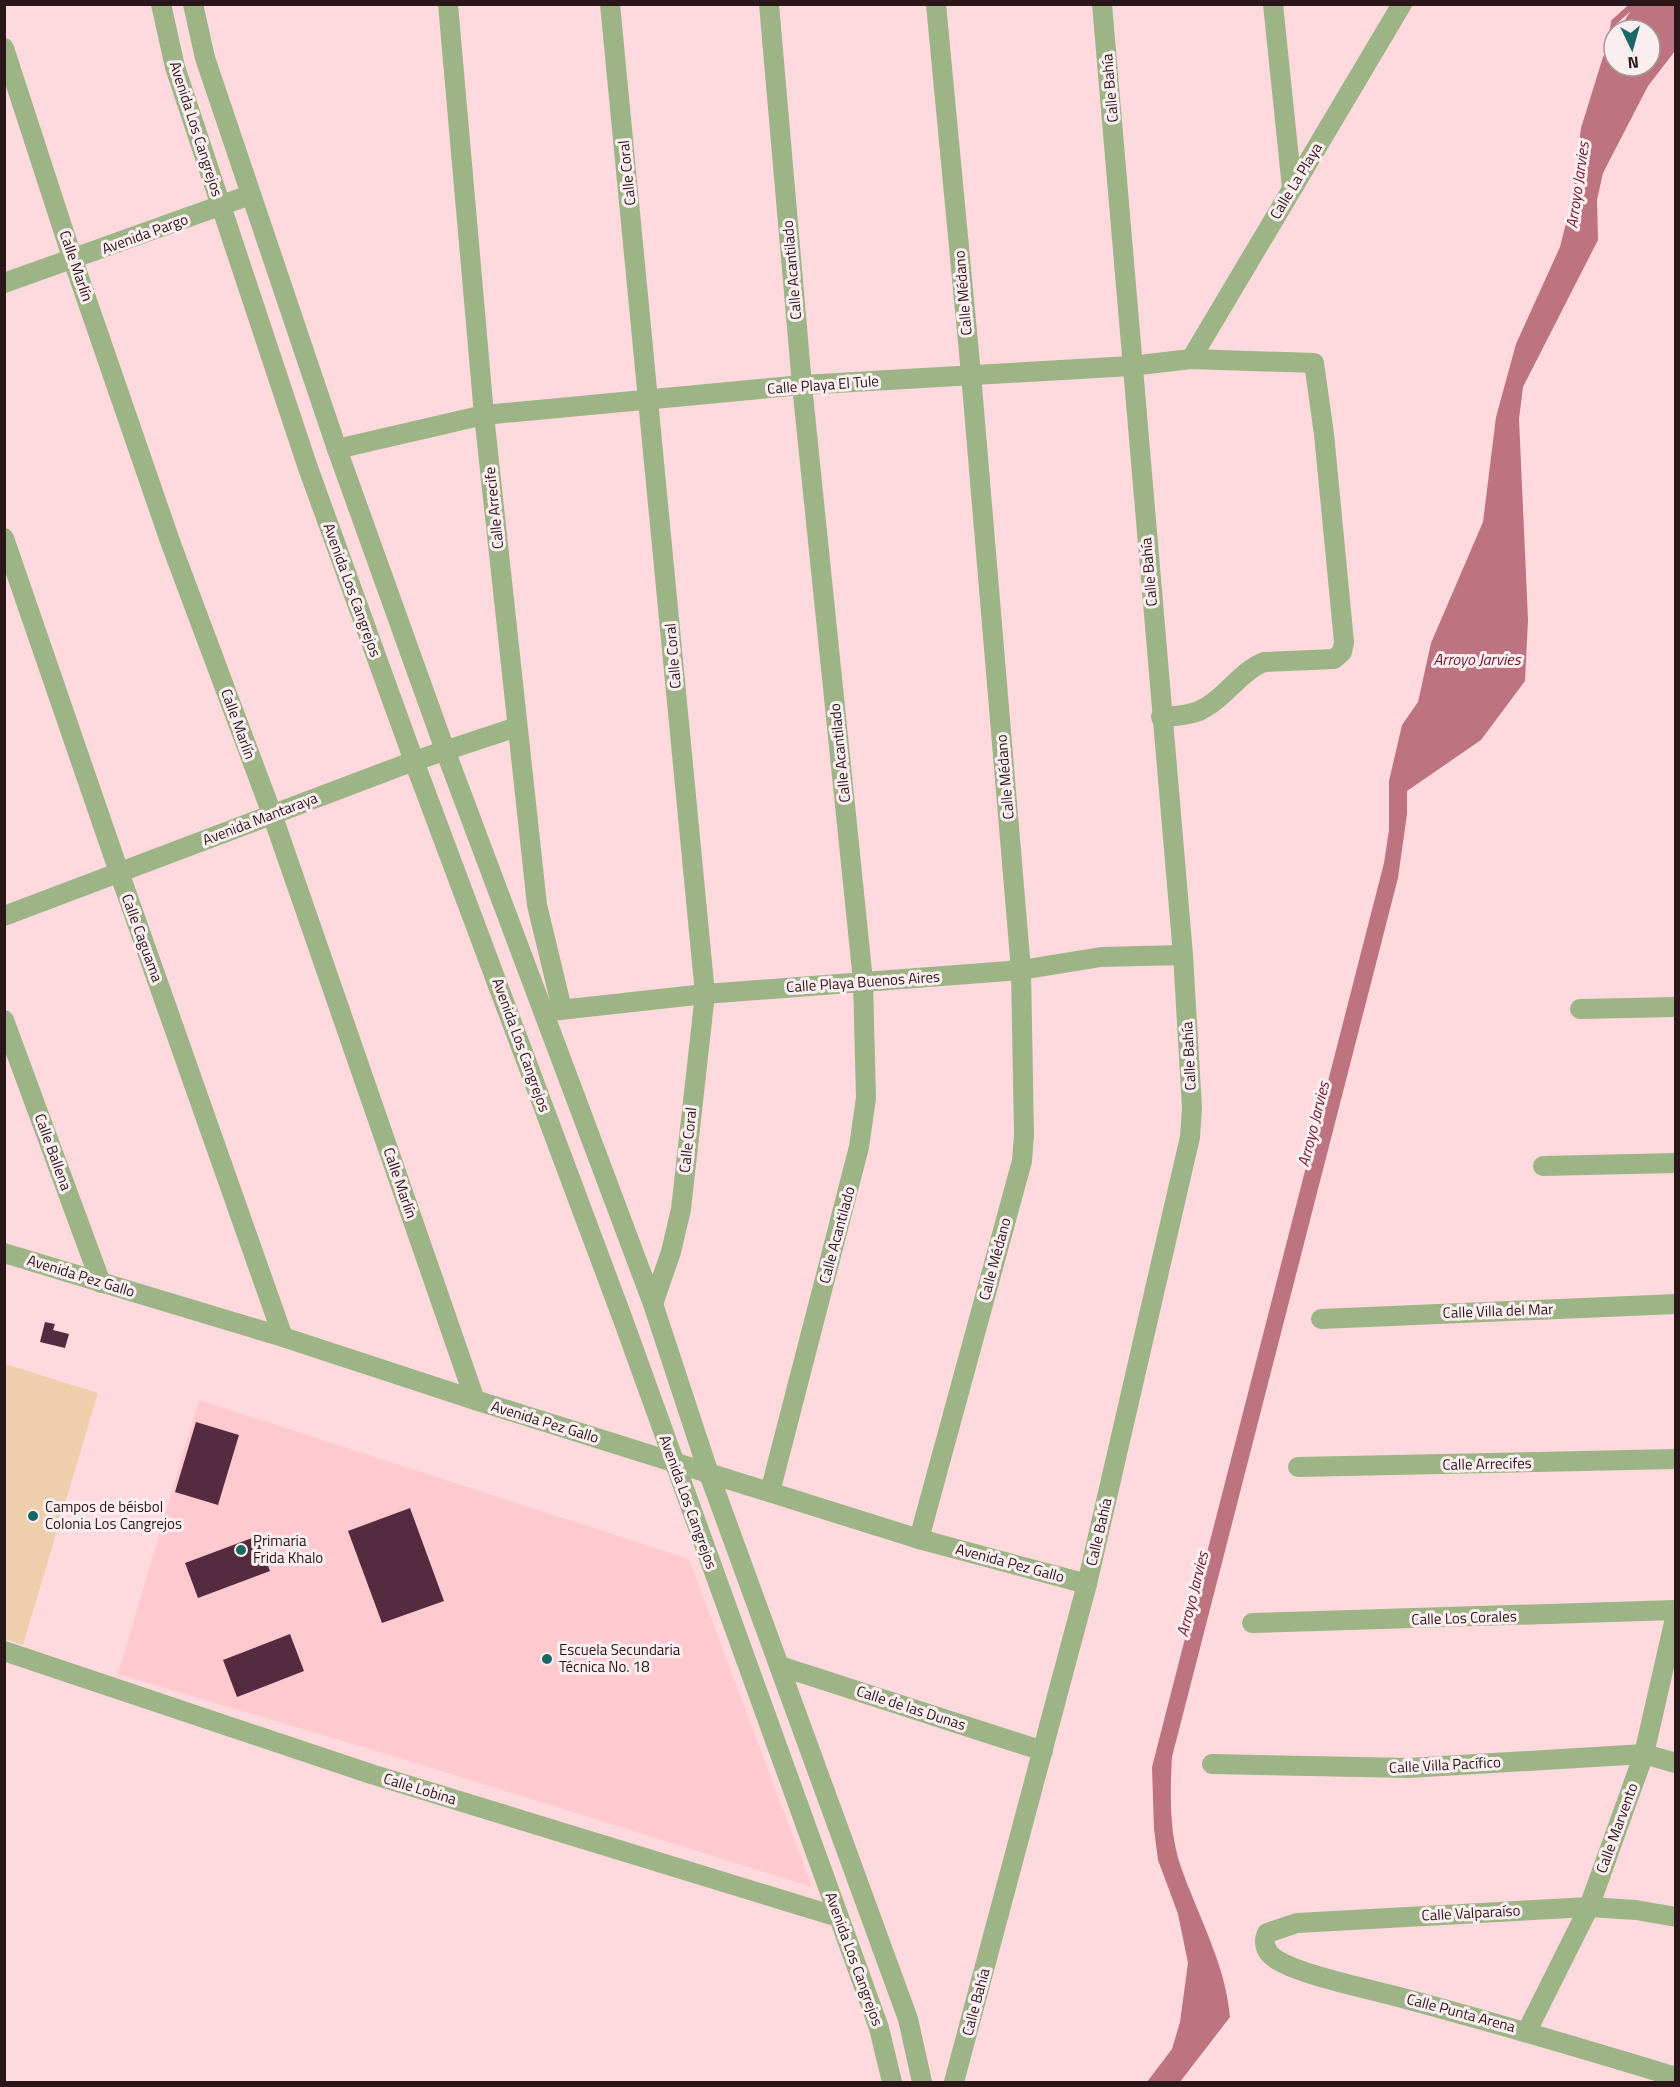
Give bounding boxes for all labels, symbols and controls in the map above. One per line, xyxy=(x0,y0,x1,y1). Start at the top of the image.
north arrow xyxy=(1602,18,1662,78)
text: N xyxy=(1627,51,1640,75)
street label: Calle Bahía xyxy=(1095,52,1124,123)
street label: Avenida Los Cangrejos xyxy=(164,58,229,199)
street label: Calle La Playa xyxy=(1264,138,1328,223)
street label: Calle Coral xyxy=(612,139,641,207)
water label: Arroyo Jarvies xyxy=(1559,139,1595,230)
street label: Avenida Pargo xyxy=(98,207,191,260)
street label: Calle Acantilado xyxy=(776,219,807,321)
street label: Calle Marlín xyxy=(54,227,99,304)
street label: Calle Médano xyxy=(947,250,978,336)
street label: Calle Playa El Tule xyxy=(766,369,880,400)
street label: Calle Arrecife xyxy=(478,466,509,550)
street label: Avenida Los Cangrejos xyxy=(318,520,387,660)
street label: Calle Bahía xyxy=(1134,536,1163,607)
street label: Calle Coral xyxy=(658,622,687,690)
water label: Arroyo Jarvies xyxy=(1434,647,1522,671)
street label: Calle Marlín xyxy=(215,685,262,762)
street label: Calle Acantilado xyxy=(823,702,856,804)
street label: Calle Médano xyxy=(989,734,1020,820)
street label: Avenida Mantaraya xyxy=(199,786,321,851)
street label: Calle Caguama xyxy=(116,890,169,986)
street label: Calle Playa Buenos Aires xyxy=(785,965,941,998)
street label: Avenida Los Cangrejos xyxy=(487,975,556,1115)
street label: Calle Bahía xyxy=(1175,1020,1202,1091)
water label: Arroyo Jarvies xyxy=(1291,1078,1335,1169)
street label: Calle Coral xyxy=(673,1106,702,1174)
street label: Calle Ballena xyxy=(29,1110,78,1194)
street label: Calle Marlín xyxy=(378,1144,423,1221)
street label: Calle Acantilado xyxy=(812,1184,861,1286)
street label: Calle Médano xyxy=(972,1215,1017,1303)
street label: Avenida Pez Gallo xyxy=(24,1248,138,1303)
street label: Calle Villa del Mar xyxy=(1442,1297,1554,1324)
street label: Avenida Pez Gallo xyxy=(488,1394,602,1449)
street label: Avenida Los Cangrejos xyxy=(654,1432,723,1572)
street label: Calle Arrecifes xyxy=(1442,1451,1532,1476)
place label: Campos de béisbol Colonia Los Cangrejos xyxy=(45,1495,182,1535)
street label: Calle Bahía xyxy=(1080,1495,1118,1568)
marker: Campos de béisbol Colonia Los Cangrejos xyxy=(26,1509,40,1523)
place label: Primaria Frida Khalo xyxy=(253,1529,323,1569)
street label: Avenida Pez Gallo xyxy=(953,1537,1067,1588)
marker: Primaria Frida Khalo xyxy=(234,1543,248,1557)
water label: Arroyo Jarvies xyxy=(1170,1548,1214,1639)
street label: Calle Los Corales xyxy=(1411,1604,1517,1631)
place label: Escuela Secundaria Técnica No. 18 xyxy=(559,1638,681,1678)
marker: Escuela Secundaria Técnica No. 18 xyxy=(540,1652,554,1666)
street label: Calle de las Dunas xyxy=(854,1679,969,1736)
street label: Calle Villa Pacífico xyxy=(1388,1750,1502,1779)
street label: Calle Lobina xyxy=(381,1767,460,1811)
street label: Calle Marvento xyxy=(1590,1779,1644,1876)
street label: Avenida Los Cangrejos xyxy=(820,1889,889,2029)
street label: Calle Valparaíso xyxy=(1421,1898,1521,1927)
street label: Calle Bahía xyxy=(955,1965,996,2038)
street label: Calle Punta Arena xyxy=(1404,1987,1518,2038)

